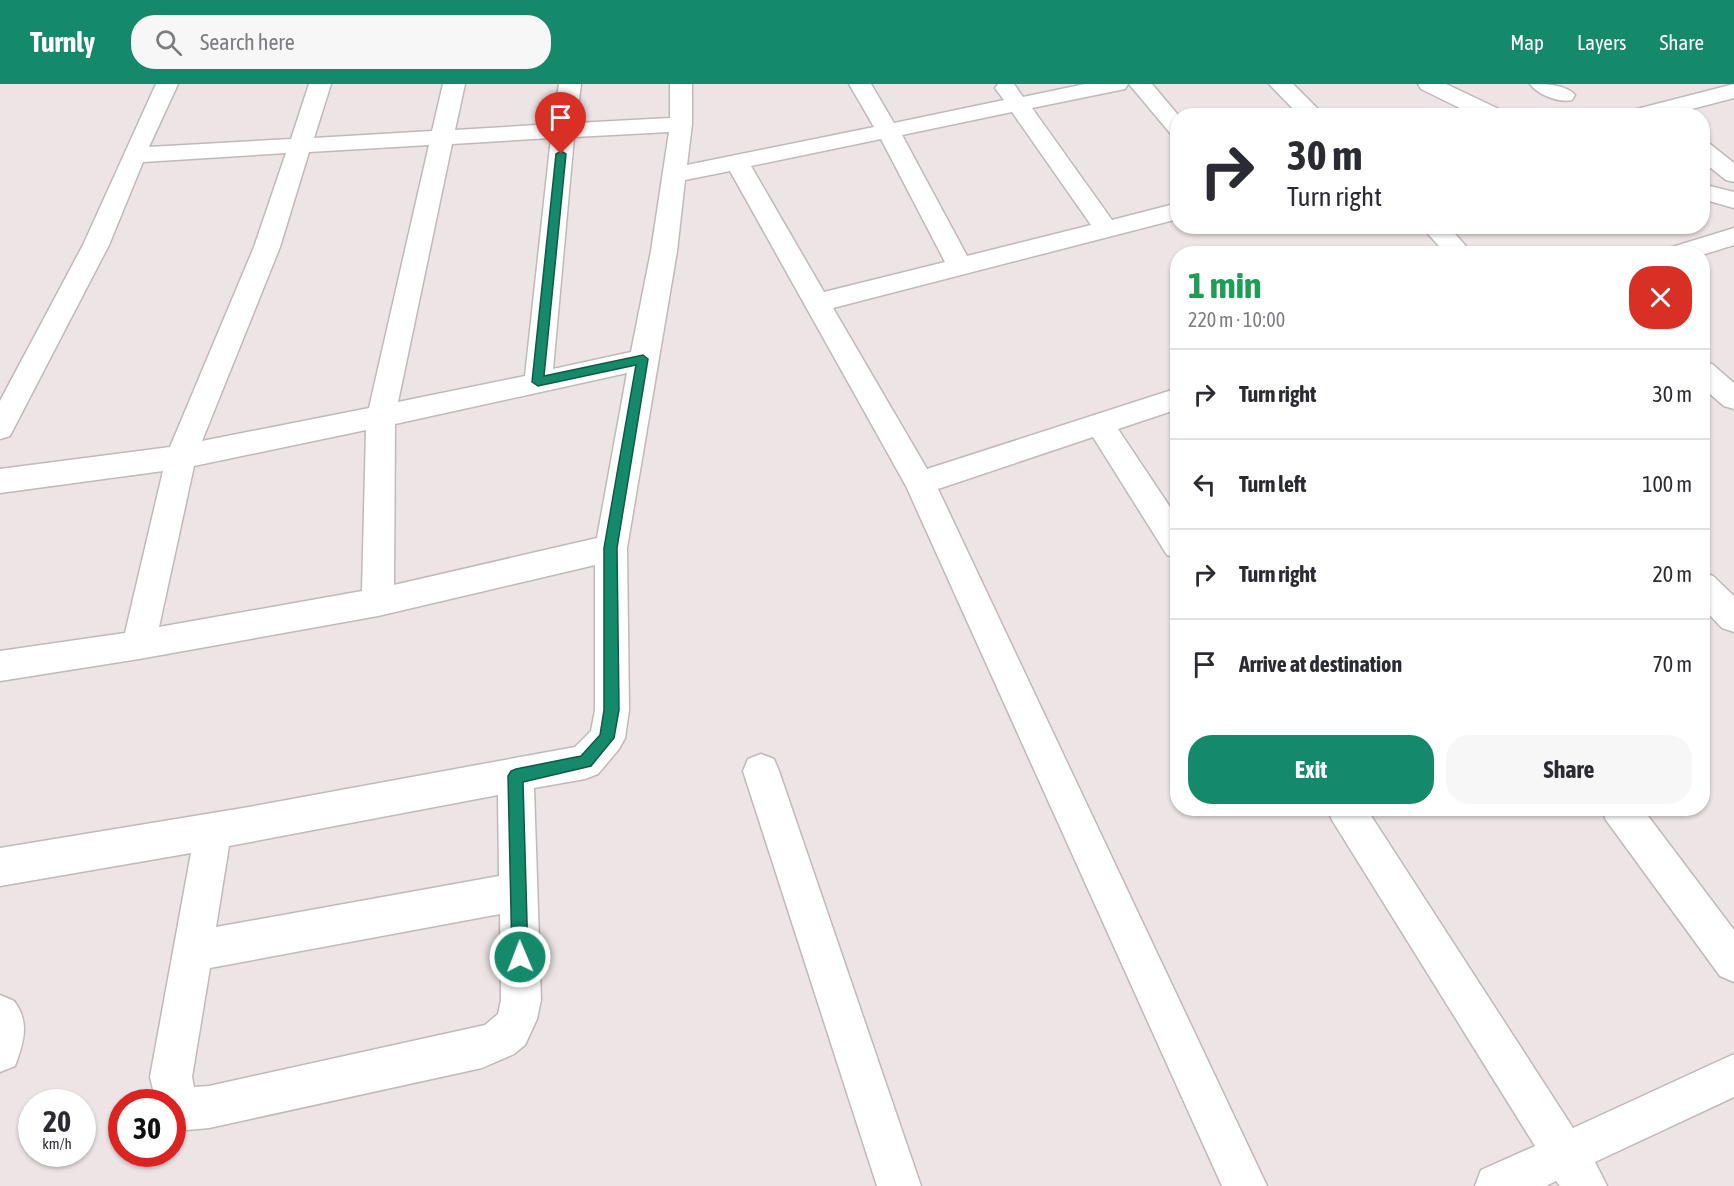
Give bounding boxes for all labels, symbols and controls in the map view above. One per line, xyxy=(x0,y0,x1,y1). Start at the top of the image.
search box xyxy=(131,15,551,69)
text: Turnly xyxy=(30,26,95,58)
icon: search xyxy=(152,26,185,59)
text: Search here xyxy=(200,29,295,55)
text: Map xyxy=(1510,30,1544,54)
text: Layers xyxy=(1577,30,1627,54)
text: Share xyxy=(1660,30,1704,54)
pin xyxy=(535,92,586,154)
icon: arrive xyxy=(544,101,577,134)
text: 30 m xyxy=(1287,131,1362,179)
icon: right xyxy=(1188,132,1266,210)
text: Turn right xyxy=(1287,181,1382,212)
text: 1 min xyxy=(1188,264,1262,306)
button: close xyxy=(1629,266,1692,329)
text: 220 m · 10:00 xyxy=(1188,308,1285,331)
icon: right xyxy=(1188,378,1221,411)
text: Turn right xyxy=(1239,381,1316,407)
text: 30 m xyxy=(1652,381,1692,407)
icon: left xyxy=(1188,468,1221,501)
text: Turn left xyxy=(1239,471,1306,497)
text: 100 m xyxy=(1642,471,1692,497)
icon: right xyxy=(1188,558,1221,591)
text: Turn right xyxy=(1239,561,1316,587)
text: 20 m xyxy=(1652,561,1692,587)
icon: arrive xyxy=(1188,648,1221,681)
text: Arrive at destination xyxy=(1239,651,1402,677)
text: 70 m xyxy=(1652,651,1692,677)
button: Exit xyxy=(1188,735,1434,804)
button: Share xyxy=(1446,735,1692,804)
position arrow xyxy=(488,925,552,989)
speed limit sign: 30 xyxy=(108,1089,186,1167)
text: 20 xyxy=(43,1104,71,1138)
text: km/h xyxy=(42,1135,72,1152)

